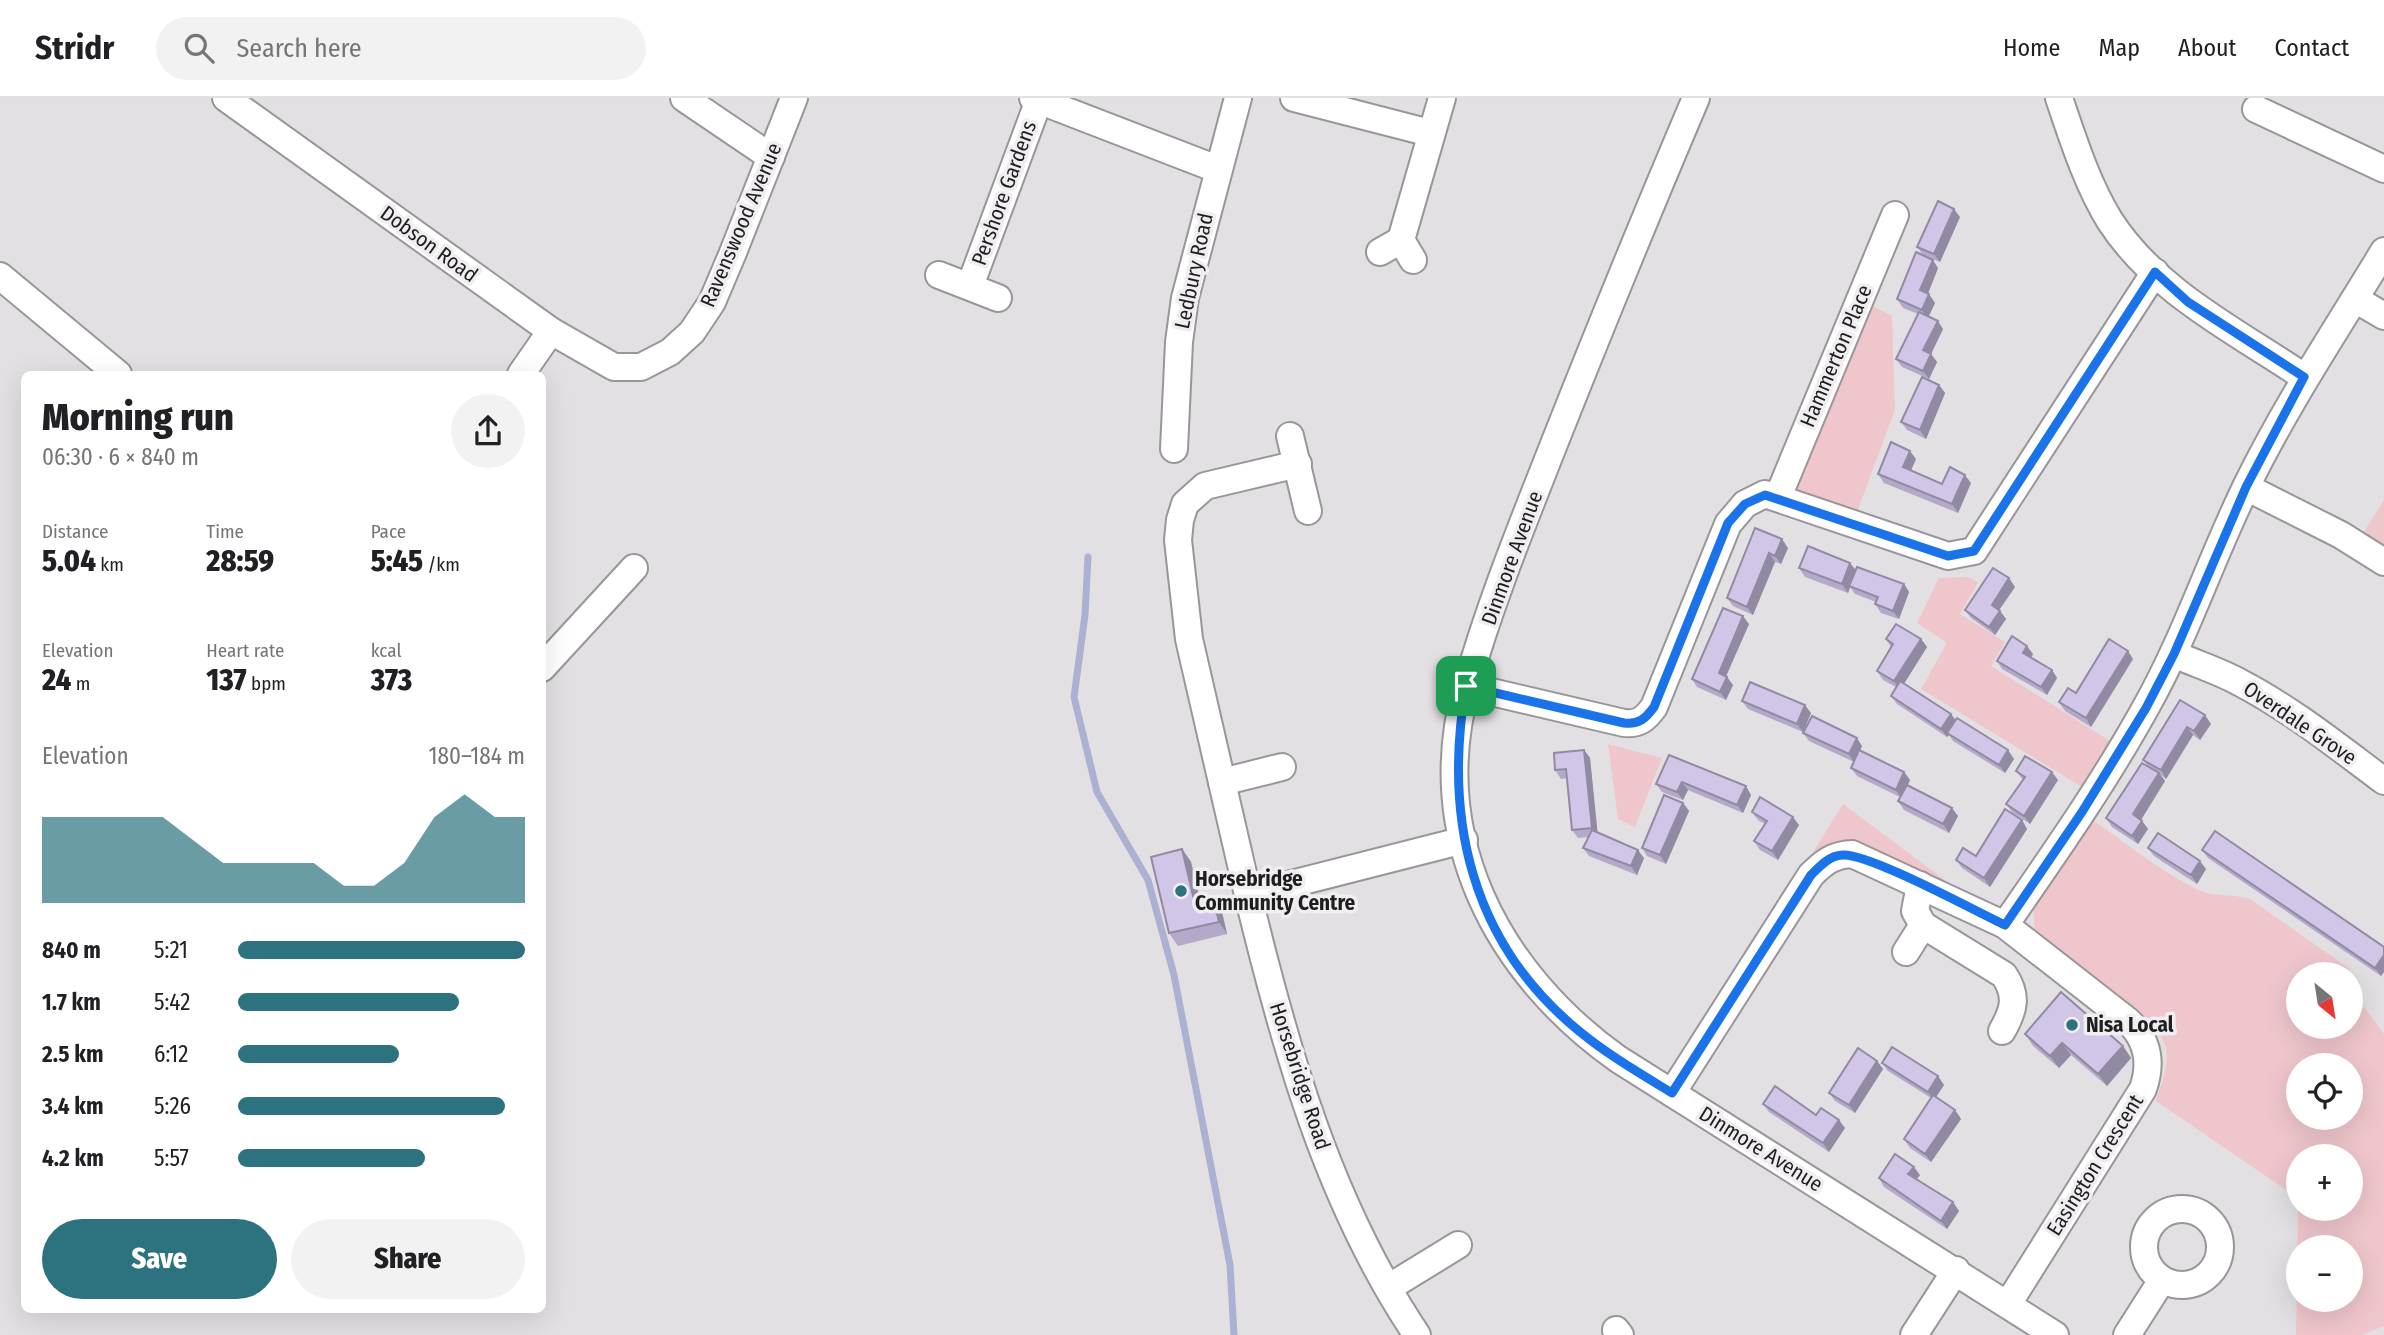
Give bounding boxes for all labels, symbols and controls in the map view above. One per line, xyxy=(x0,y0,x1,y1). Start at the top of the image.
search box xyxy=(156,17,646,80)
text: Stridr xyxy=(35,28,114,68)
icon: search xyxy=(180,29,218,67)
text: Search here xyxy=(236,33,362,64)
text: Home xyxy=(2003,34,2060,62)
text: Map xyxy=(2098,34,2140,62)
text: About xyxy=(2178,34,2236,62)
text: Contact xyxy=(2274,34,2349,62)
street label: Pershore Gardens xyxy=(966,117,1042,269)
street label: Ravenswood Avenue xyxy=(695,139,787,311)
street label: Dobson Road xyxy=(375,200,483,288)
street label: Ledbury Road xyxy=(1169,211,1219,331)
street label: Hammerton Place xyxy=(1794,281,1878,431)
text: Morning run xyxy=(42,394,234,440)
button: share xyxy=(451,394,525,468)
text: 06:30 · 6 × 840 m xyxy=(42,443,199,471)
street label: Dinmore Avenue xyxy=(1476,487,1548,629)
text: Distance xyxy=(42,520,109,543)
text: Time xyxy=(206,520,244,543)
text: Pace xyxy=(371,520,406,543)
text: 5.04 xyxy=(42,543,96,579)
text: 28:59 xyxy=(206,543,274,579)
text: 5:45 xyxy=(371,543,423,579)
text: km xyxy=(96,553,124,576)
text: /km xyxy=(423,553,460,576)
text: Elevation xyxy=(42,639,114,662)
text: Heart rate xyxy=(206,639,284,662)
text: kcal xyxy=(371,639,401,662)
pin xyxy=(1436,656,1496,716)
text: 24 xyxy=(42,662,71,698)
text: 137 xyxy=(206,662,247,698)
text: 373 xyxy=(371,662,412,698)
icon: arrive xyxy=(1447,667,1485,705)
text: m xyxy=(71,672,90,695)
text: bpm xyxy=(247,672,286,695)
street label: Overdale Grove xyxy=(2238,676,2362,770)
text: Elevation xyxy=(42,742,129,770)
text: 180–184 m xyxy=(429,742,525,770)
place label: Horsebridge Community Centre xyxy=(1195,866,1356,916)
marker: Horsebridge Community Centre xyxy=(1173,883,1189,899)
text: 840 m xyxy=(42,936,101,964)
text: 5:21 xyxy=(154,936,188,964)
north arrow xyxy=(2286,962,2362,1040)
map controls xyxy=(2286,962,2363,1312)
text: 1.7 km xyxy=(42,988,101,1016)
text: 5:42 xyxy=(154,988,190,1016)
street label: Horsebridge Road xyxy=(1264,999,1336,1153)
place label: Nisa Local xyxy=(2086,1012,2174,1038)
marker: Nisa Local xyxy=(2064,1017,2080,1033)
text: 2.5 km xyxy=(42,1040,103,1068)
text: 6:12 xyxy=(154,1040,188,1068)
button: locate xyxy=(2286,1053,2363,1130)
street label: Easington Crescent xyxy=(2041,1089,2149,1241)
text: 3.4 km xyxy=(42,1092,104,1120)
text: 5:26 xyxy=(154,1092,191,1120)
street label: Dinmore Avenue xyxy=(1694,1101,1828,1197)
text: 4.2 km xyxy=(42,1144,104,1172)
text: 5:57 xyxy=(154,1144,189,1172)
button: + xyxy=(2286,1144,2363,1221)
button: Save xyxy=(42,1219,277,1299)
button: Share xyxy=(291,1219,525,1299)
button: − xyxy=(2286,1235,2363,1312)

